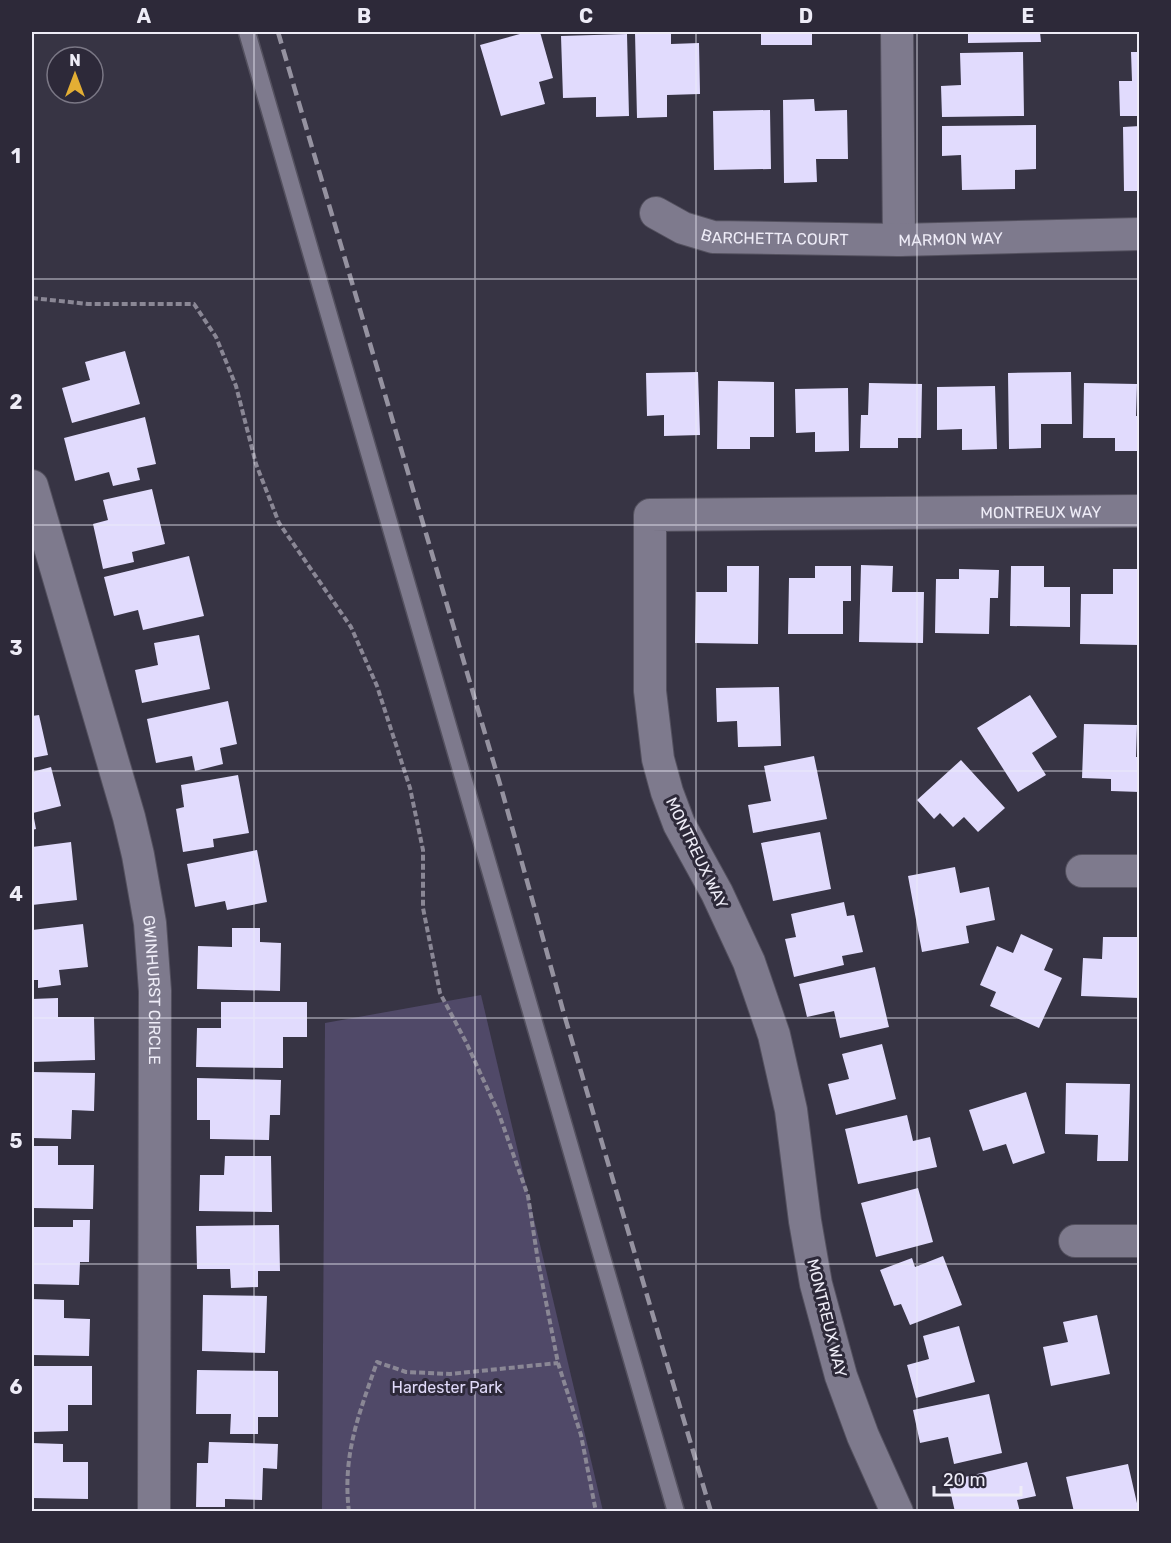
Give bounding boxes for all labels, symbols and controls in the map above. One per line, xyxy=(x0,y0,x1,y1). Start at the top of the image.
text: A xyxy=(137,4,152,28)
text: B xyxy=(357,4,371,28)
text: C xyxy=(579,4,593,28)
text: D xyxy=(799,4,813,28)
text: E xyxy=(1022,4,1034,28)
north arrow xyxy=(45,45,105,105)
text: N xyxy=(69,51,81,70)
text: 1 xyxy=(11,144,21,168)
street label: BARCHETTA COURT xyxy=(699,224,849,249)
street label: MARMON WAY xyxy=(898,228,1003,250)
text: 2 xyxy=(10,390,23,414)
street label: MONTREUX WAY xyxy=(980,502,1102,522)
text: 3 xyxy=(9,636,23,660)
street label: MONTREUX WAY xyxy=(662,794,732,912)
text: 4 xyxy=(9,882,23,906)
street label: GWINHURST CIRCLE xyxy=(139,914,165,1065)
text: 5 xyxy=(10,1129,23,1153)
street label: MONTREUX WAY xyxy=(803,1257,851,1379)
text: 6 xyxy=(9,1375,23,1399)
park label: Hardester Park xyxy=(392,1378,503,1397)
scale bar xyxy=(934,1459,1021,1497)
text: 20 m xyxy=(943,1469,985,1491)

